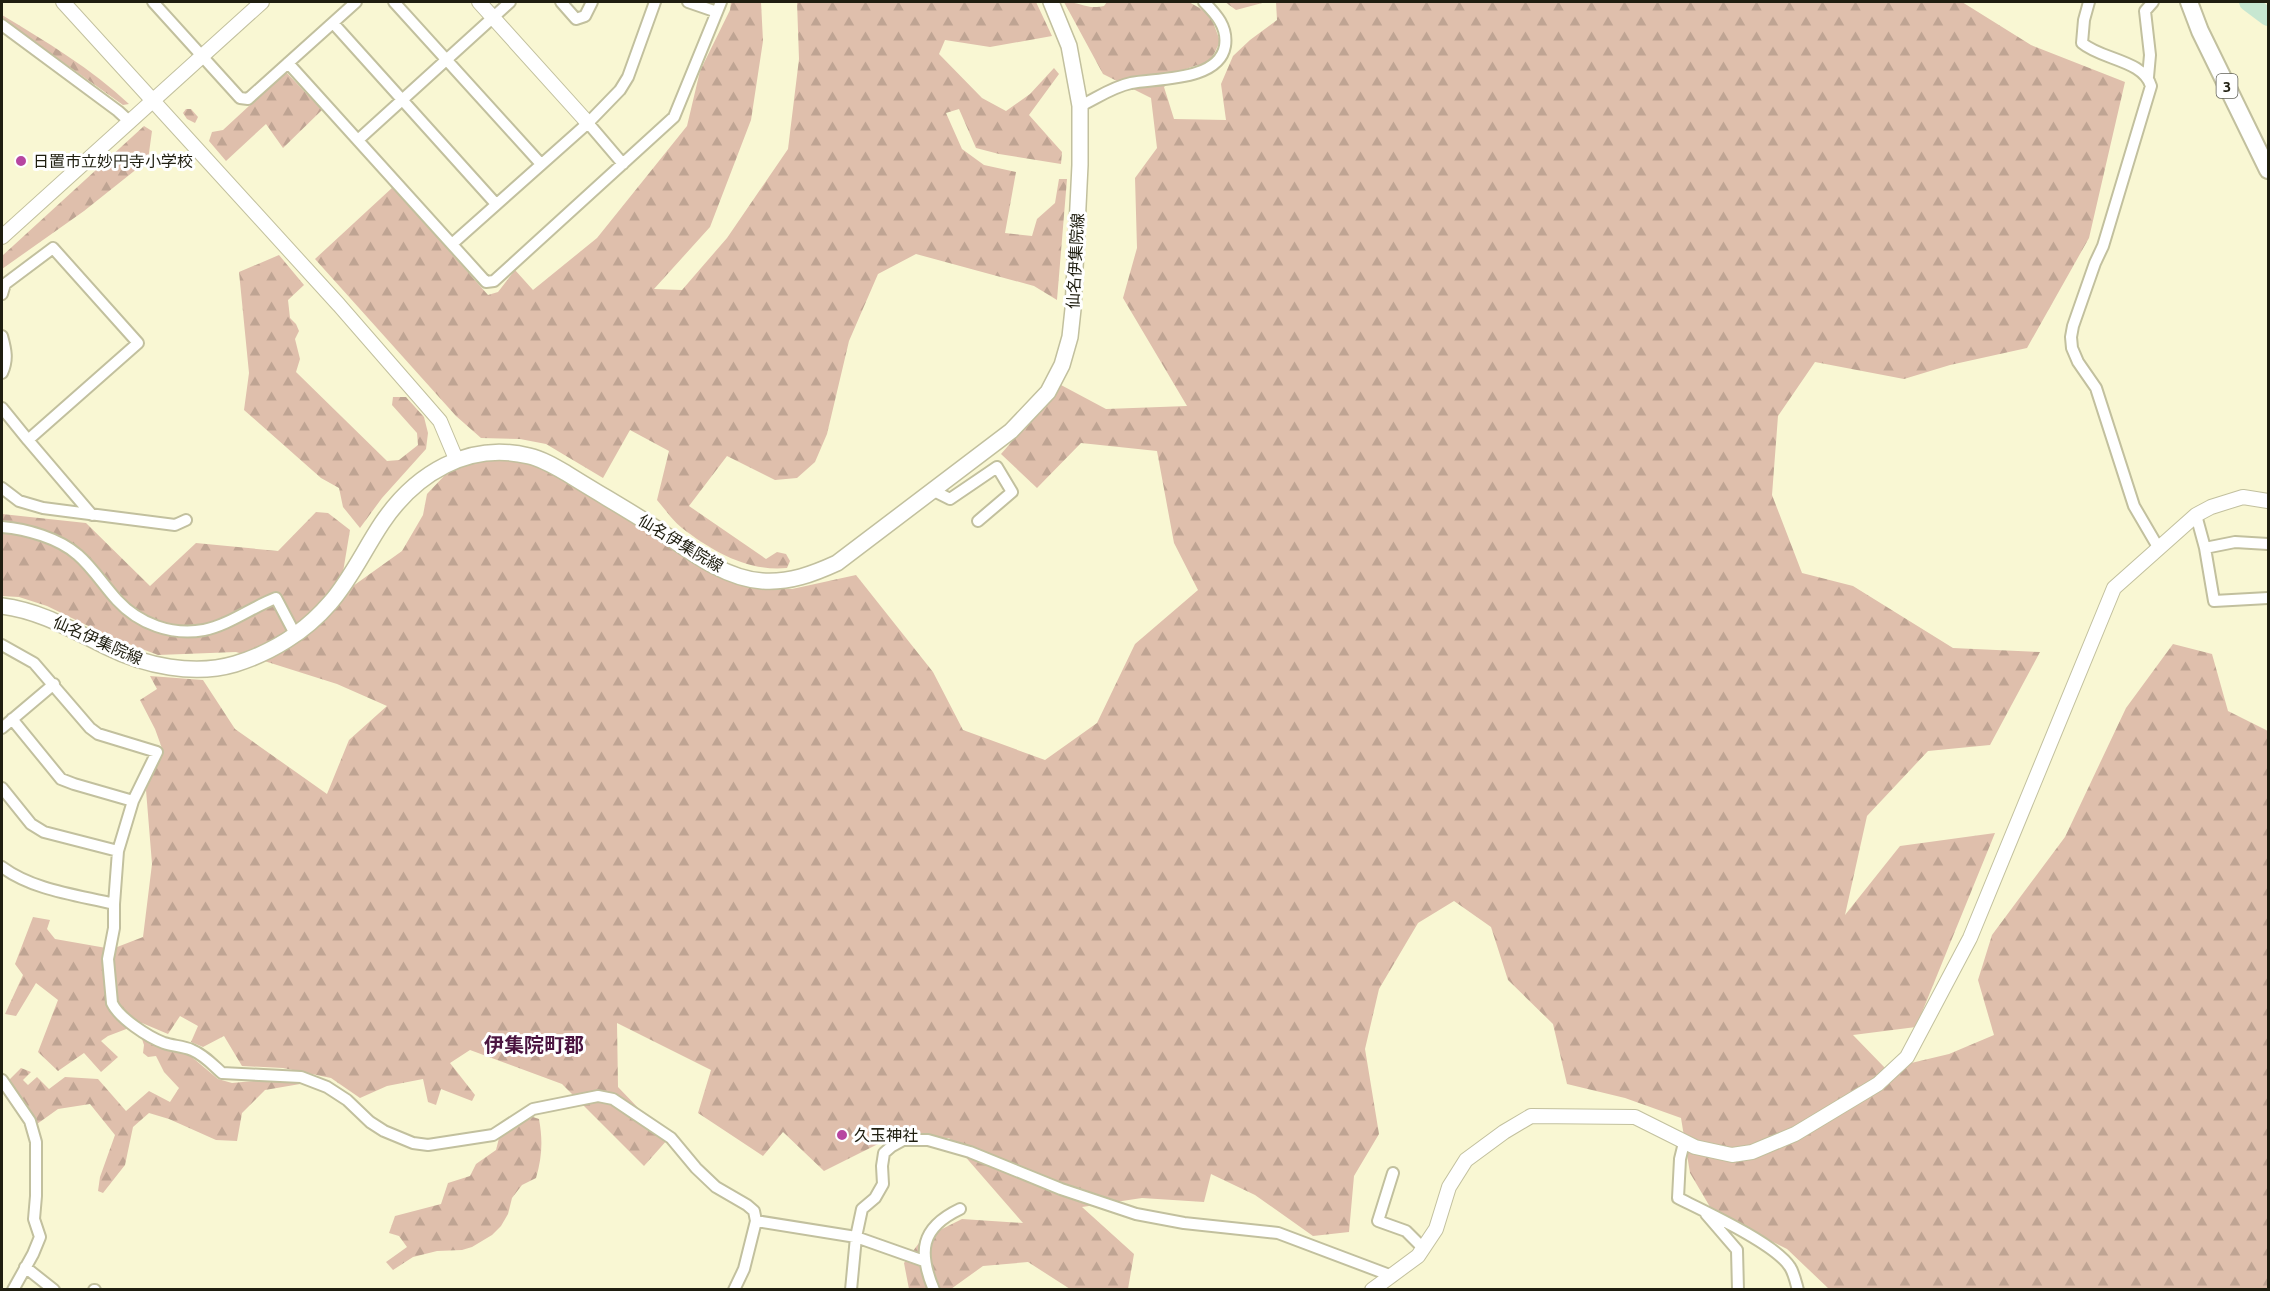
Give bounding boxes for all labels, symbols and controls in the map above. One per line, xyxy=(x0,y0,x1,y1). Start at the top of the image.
road number: 3 xyxy=(2216,74,2238,98)
place label: 日置市立妙円寺小学校 xyxy=(33,152,193,170)
marker: 日置市立妙円寺小学校 xyxy=(14,154,28,168)
street label: 仙名伊集院線 xyxy=(1063,213,1087,309)
street label: 仙名伊集院線 xyxy=(635,511,727,575)
street label: 仙名伊集院線 xyxy=(50,612,146,668)
district label: 伊集院町郡 xyxy=(484,1033,584,1056)
place label: 久玉神社 xyxy=(854,1126,918,1144)
marker: 久玉神社 xyxy=(835,1128,849,1142)

